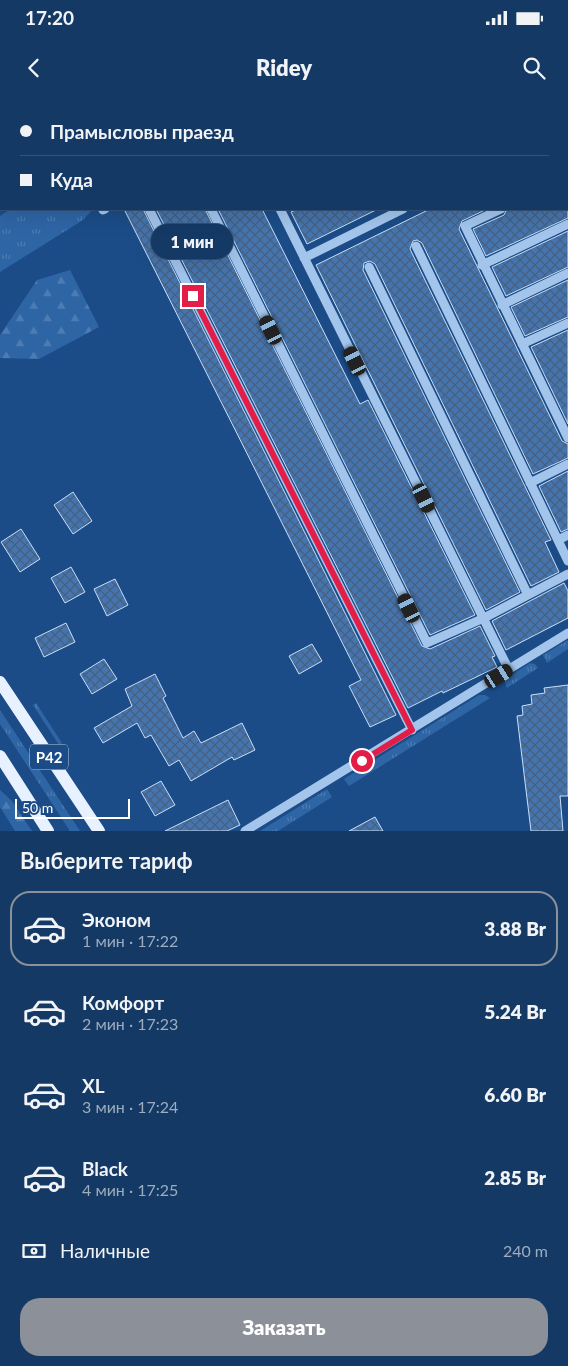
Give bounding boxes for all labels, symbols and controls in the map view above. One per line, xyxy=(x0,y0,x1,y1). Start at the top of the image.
text: 17:20 xyxy=(25,6,74,29)
icon: back xyxy=(20,54,48,82)
text: Ridey xyxy=(256,54,312,81)
icon: search xyxy=(520,54,548,82)
text: Прамысловы праезд xyxy=(50,120,234,143)
text: Куда xyxy=(50,168,93,191)
callout: 1 мин xyxy=(152,224,234,258)
text: 1 мин xyxy=(170,232,214,251)
route end xyxy=(182,285,204,307)
car xyxy=(257,313,284,347)
car xyxy=(341,344,368,378)
car xyxy=(410,481,437,515)
car xyxy=(395,591,422,625)
car xyxy=(482,662,515,690)
road number: Р42 xyxy=(30,744,68,770)
route start xyxy=(351,750,373,772)
scale bar xyxy=(15,796,130,819)
text: 50 m xyxy=(22,799,53,816)
text: Выберите тариф xyxy=(20,847,193,874)
icon: car xyxy=(22,906,67,951)
text: Эконом xyxy=(82,908,151,931)
text: 3.88 Br xyxy=(484,917,546,940)
text: 1 мин · 17:22 xyxy=(82,931,178,950)
icon: car xyxy=(22,989,67,1034)
text: Комфорт xyxy=(82,991,164,1014)
text: 5.24 Br xyxy=(484,1000,546,1023)
text: 2 мин · 17:23 xyxy=(82,1014,178,1033)
icon: car xyxy=(22,1072,67,1117)
text: XL xyxy=(82,1074,105,1097)
text: 6.60 Br xyxy=(484,1083,546,1106)
text: 3 мин · 17:24 xyxy=(82,1097,178,1116)
icon: car xyxy=(22,1155,67,1200)
text: Black xyxy=(82,1157,128,1180)
text: 2.85 Br xyxy=(484,1166,546,1189)
text: 4 мин · 17:25 xyxy=(82,1180,178,1199)
icon: cash xyxy=(20,1237,48,1265)
text: Наличные xyxy=(60,1239,150,1262)
text: 240 m xyxy=(503,1241,548,1260)
button: Заказать xyxy=(20,1298,548,1356)

